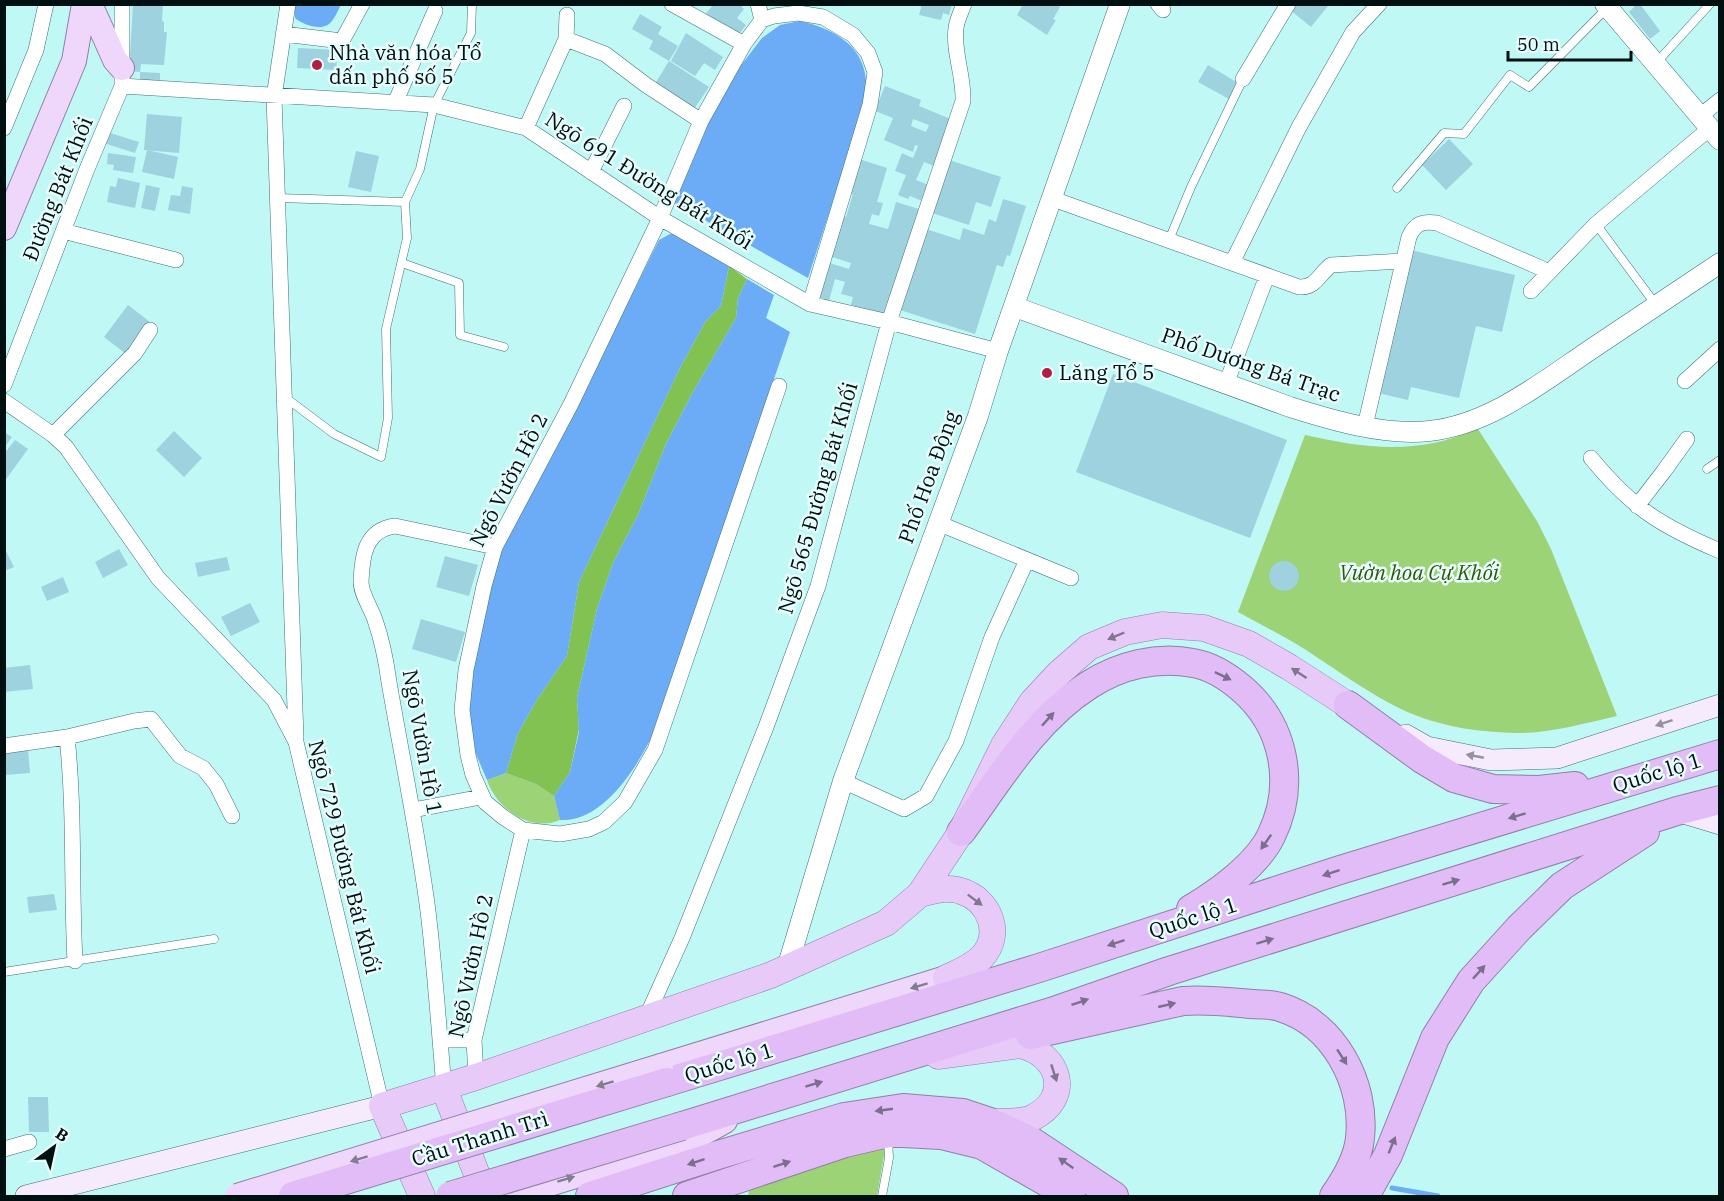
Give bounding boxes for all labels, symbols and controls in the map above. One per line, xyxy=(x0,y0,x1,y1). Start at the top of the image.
scale bar xyxy=(1508,24,1631,62)
text: 50 m xyxy=(1517,33,1560,56)
place label: Nhà văn hóa Tổ dấn phố số 5 xyxy=(329,38,482,90)
marker: Nhà văn hóa Tổ dấn phố số 5 xyxy=(310,58,324,72)
street label: Ngõ 691 Đường Bát Khối xyxy=(540,105,759,256)
street label: Đường Bát Khối xyxy=(15,112,99,265)
street label: Phố Dương Bá Trạc xyxy=(1158,320,1345,408)
place label: Lăng Tổ 5 xyxy=(1059,358,1155,386)
marker: Lăng Tổ 5 xyxy=(1040,366,1054,380)
street label: Ngõ 565 Đường Bát Khối xyxy=(770,378,864,617)
street label: Phố Hoa Động xyxy=(891,406,965,547)
street label: Ngõ Vườn Hồ 2 xyxy=(462,408,554,551)
park label: Vườn hoa Cự Khối xyxy=(1339,558,1500,586)
one-way arrow xyxy=(1107,631,1125,641)
street label: Ngõ Vườn Hồ 1 xyxy=(396,667,449,816)
one-way arrow xyxy=(1291,668,1307,679)
one-way arrow xyxy=(1214,671,1231,680)
one-way arrow xyxy=(1041,712,1055,727)
one-way arrow xyxy=(1655,719,1673,728)
street label: Ngõ 729 Đường Bát Khối xyxy=(302,737,388,977)
street label: Quốc lộ 1 xyxy=(1609,745,1705,799)
one-way arrow xyxy=(1465,751,1484,760)
one-way arrow xyxy=(1508,812,1526,821)
one-way arrow xyxy=(1260,834,1272,850)
one-way arrow xyxy=(1322,869,1340,878)
one-way arrow xyxy=(1442,877,1460,887)
street label: Quốc lộ 1 xyxy=(1145,890,1240,944)
street label: Ngõ Vườn Hồ 2 xyxy=(441,891,499,1040)
one-way arrow xyxy=(967,894,983,907)
one-way arrow xyxy=(1256,936,1274,945)
one-way arrow xyxy=(1107,939,1125,948)
one-way arrow xyxy=(1472,964,1486,979)
one-way arrow xyxy=(910,982,928,991)
one-way arrow xyxy=(1071,996,1089,1006)
one-way arrow xyxy=(1158,1000,1177,1009)
street label: Quốc lộ 1 xyxy=(681,1035,777,1089)
one-way arrow xyxy=(1336,1049,1347,1065)
one-way arrow xyxy=(1049,1064,1059,1082)
one-way arrow xyxy=(596,1079,614,1089)
one-way arrow xyxy=(805,1079,823,1088)
street label: Cầu Thanh Trì xyxy=(408,1104,552,1172)
one-way arrow xyxy=(874,1105,893,1114)
north arrow xyxy=(24,1117,84,1177)
text: B xyxy=(52,1123,72,1146)
one-way arrow xyxy=(1387,1135,1397,1153)
one-way arrow xyxy=(350,1155,368,1164)
one-way arrow xyxy=(687,1157,705,1167)
one-way arrow xyxy=(1059,1157,1075,1169)
one-way arrow xyxy=(773,1159,791,1168)
one-way arrow xyxy=(557,1174,575,1183)

